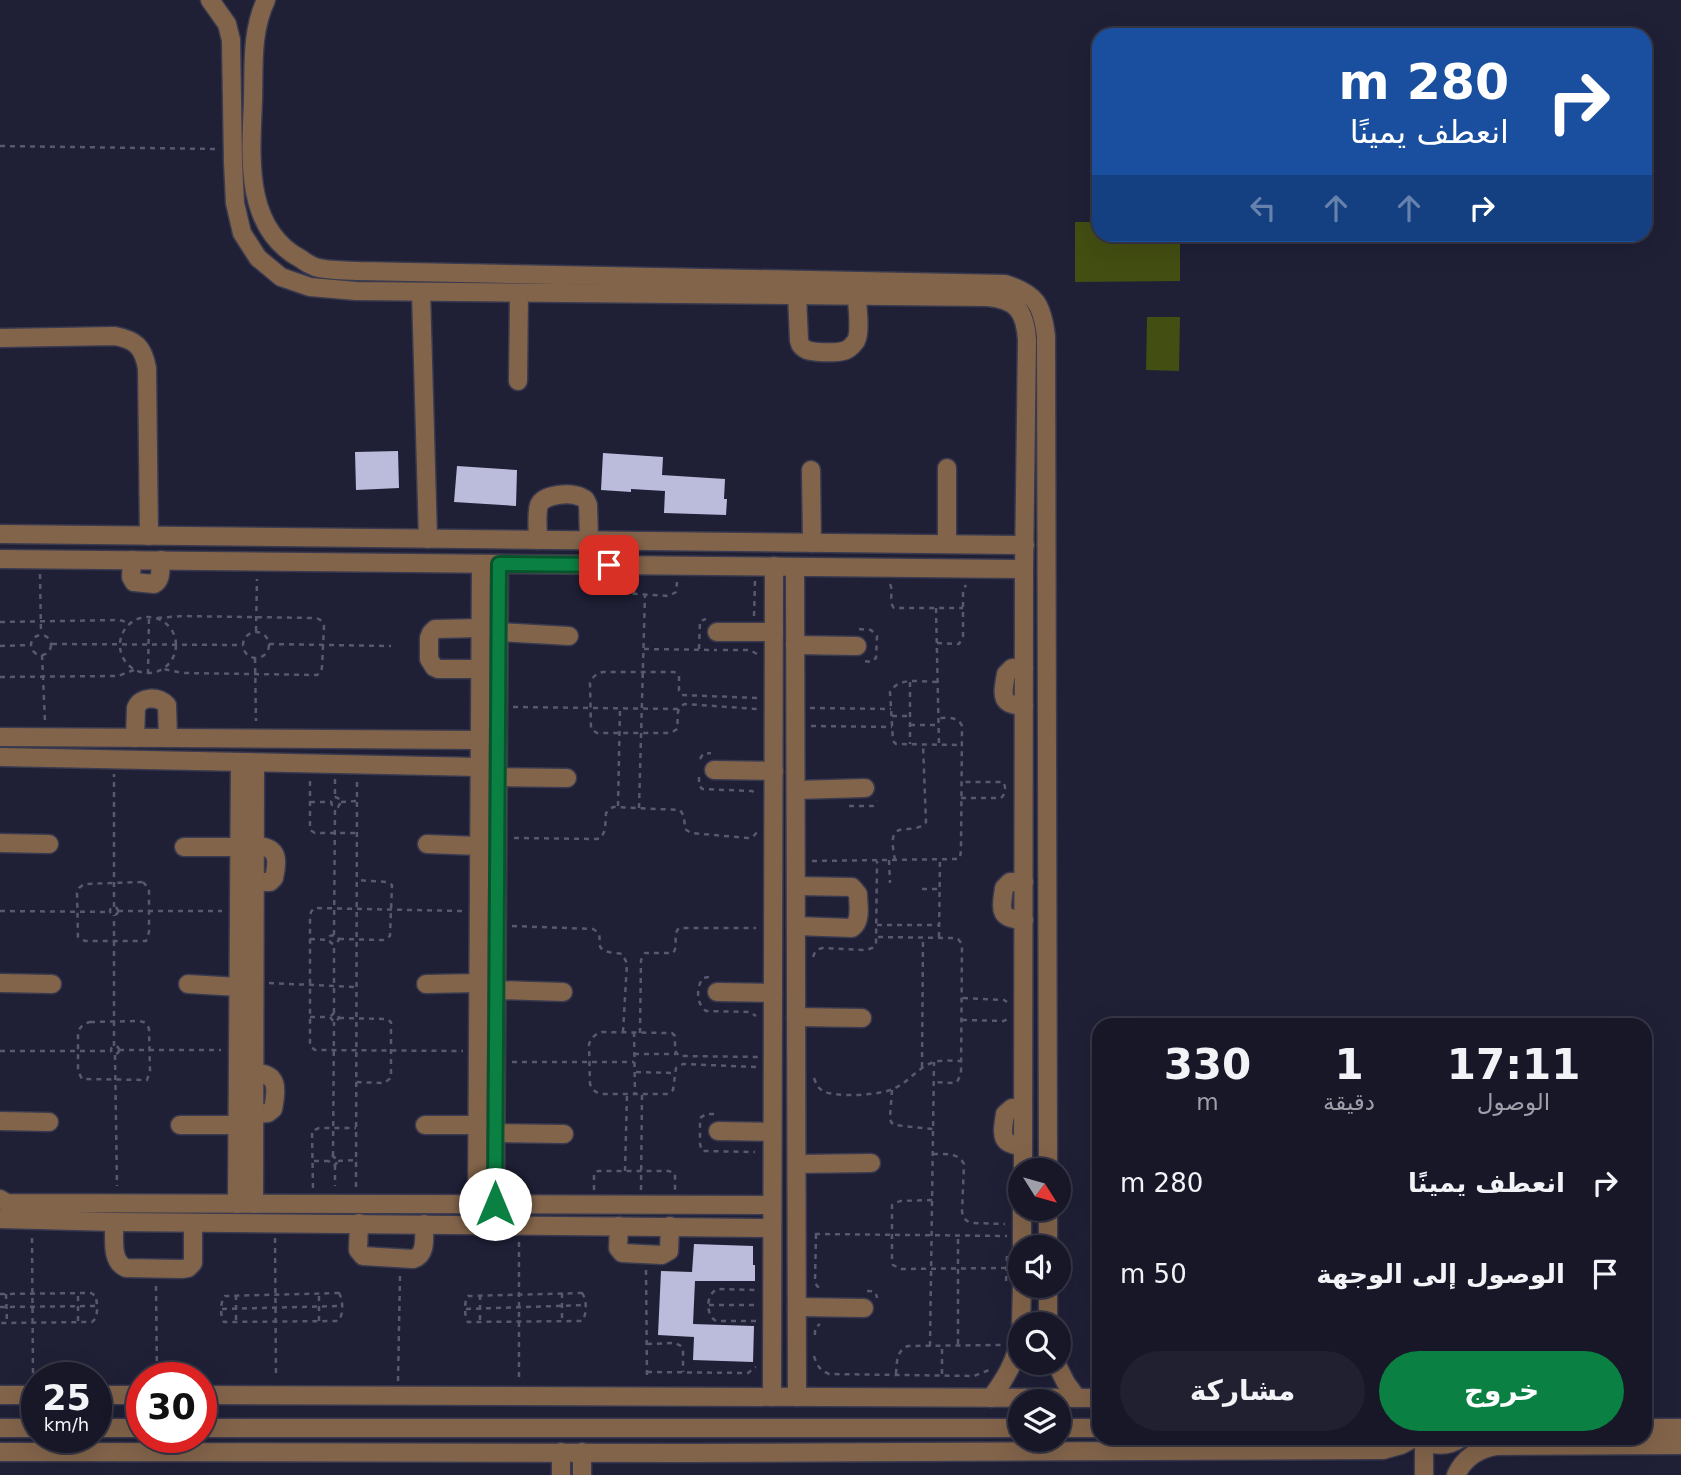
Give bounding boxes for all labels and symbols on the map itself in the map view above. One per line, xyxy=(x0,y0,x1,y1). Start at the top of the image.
pin xyxy=(579,535,639,595)
north arrow xyxy=(1008,1158,1071,1222)
position arrow xyxy=(458,1167,532,1241)
speed limit sign: 30 xyxy=(126,1362,217,1453)

